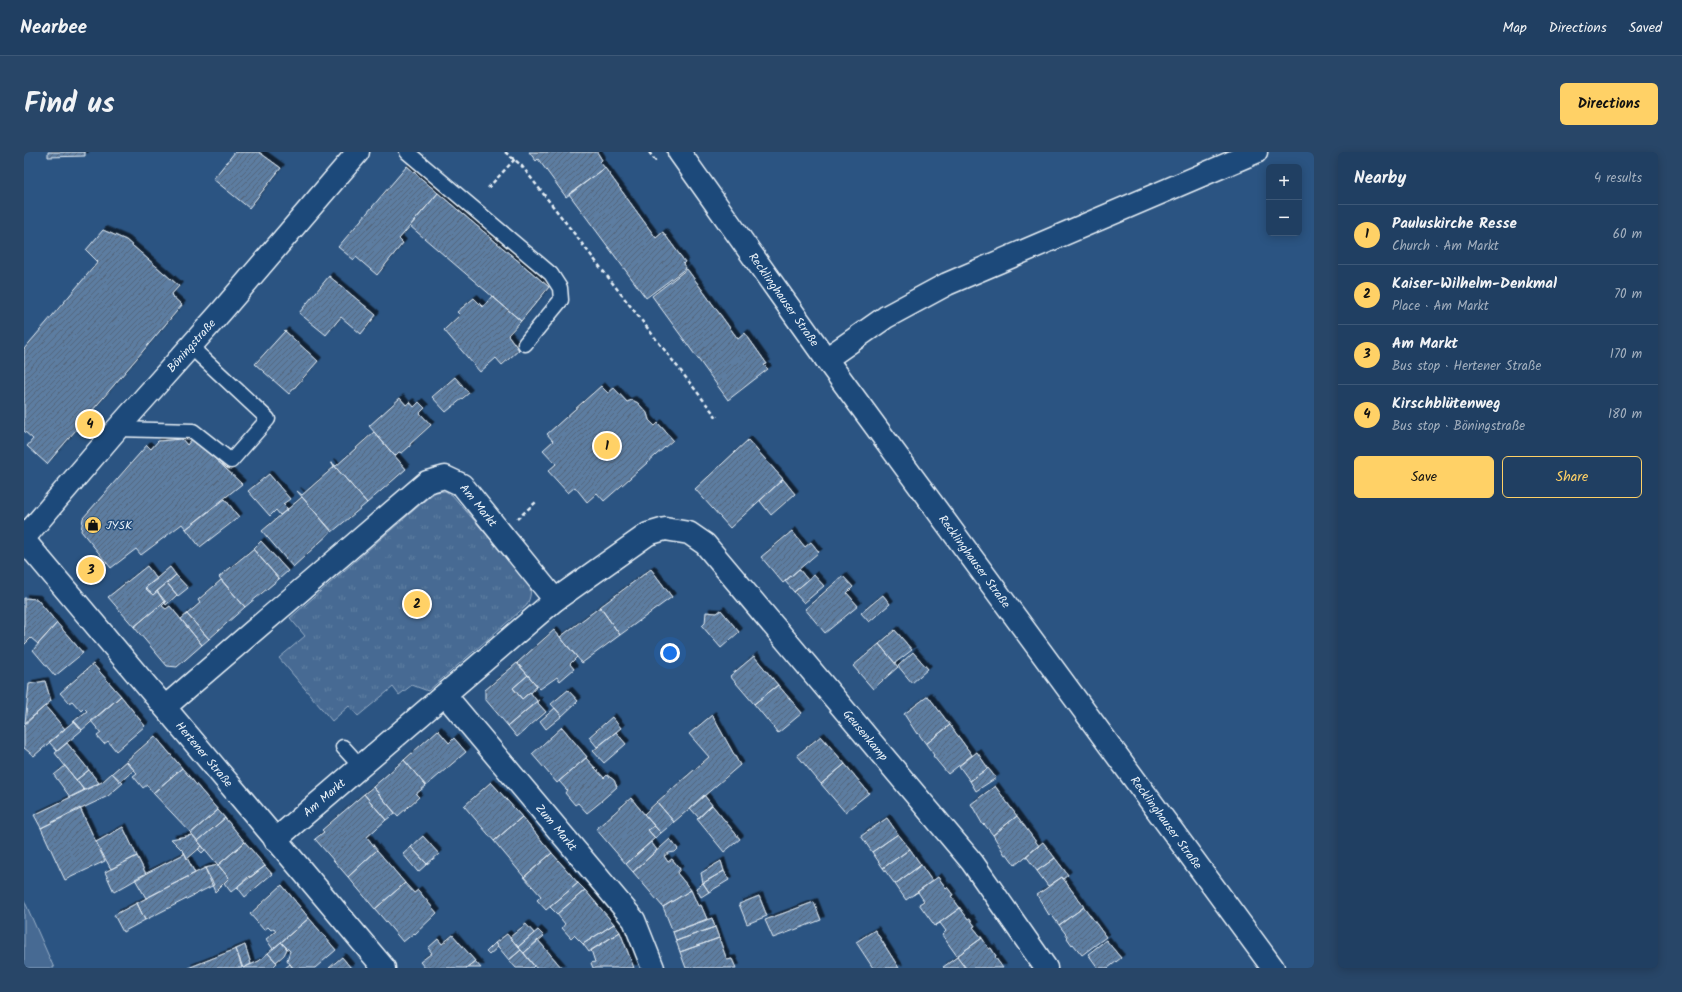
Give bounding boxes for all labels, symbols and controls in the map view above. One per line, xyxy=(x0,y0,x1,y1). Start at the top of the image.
text: Nearbee xyxy=(20,13,87,43)
text: Map xyxy=(1502,17,1527,39)
text: Directions xyxy=(1549,17,1607,39)
text: Saved xyxy=(1629,17,1662,39)
text: Find us xyxy=(24,82,115,127)
button: Directions xyxy=(1560,83,1658,125)
map controls xyxy=(1266,164,1302,236)
button: + xyxy=(1266,164,1302,200)
text: Nearby xyxy=(1354,165,1406,192)
text: 4 results xyxy=(1594,168,1642,189)
button: − xyxy=(1266,200,1302,236)
text: Pauluskirche Resse xyxy=(1392,212,1517,236)
text: 1 xyxy=(1365,224,1369,245)
text: 60 m xyxy=(1613,224,1642,245)
text: Church · Am Markt xyxy=(1392,236,1499,257)
street label: Recklinghauser Straße xyxy=(743,249,824,351)
text: Kaiser-Wilhelm-Denkmal xyxy=(1392,272,1557,296)
text: 2 xyxy=(1363,284,1371,305)
text: 70 m xyxy=(1614,284,1642,305)
text: Place · Am Markt xyxy=(1392,296,1489,317)
street label: Böningstraße xyxy=(162,314,221,377)
text: Am Markt xyxy=(1392,332,1458,356)
text: 3 xyxy=(1363,344,1371,365)
text: 170 m xyxy=(1610,344,1642,365)
text: Bus stop · Hertener Straße xyxy=(1392,356,1541,377)
text: Kirschblütenweg xyxy=(1392,392,1500,416)
text: 4 xyxy=(1363,404,1371,425)
text: 180 m xyxy=(1608,404,1642,425)
pin: 4 xyxy=(77,409,103,439)
text: Bus stop · Böningstraße xyxy=(1392,416,1525,437)
pin: 1 xyxy=(594,431,620,461)
button: Save xyxy=(1354,456,1494,498)
button: Share xyxy=(1502,456,1642,498)
street label: Am Markt xyxy=(455,480,502,532)
street label: Recklinghauser Straße xyxy=(934,511,1015,613)
shop icon: JYSK xyxy=(83,515,103,535)
place label: JYSK xyxy=(106,516,133,535)
pin: 3 xyxy=(78,555,104,585)
pin: 2 xyxy=(404,589,430,619)
your location xyxy=(660,643,680,663)
street label: Geusenkamp xyxy=(838,706,893,766)
street label: Hertener Straße xyxy=(170,717,238,792)
street label: Recklinghauser Straße xyxy=(1125,772,1207,874)
street label: Am Markt xyxy=(299,774,351,822)
street label: Zum Markt xyxy=(530,800,582,856)

